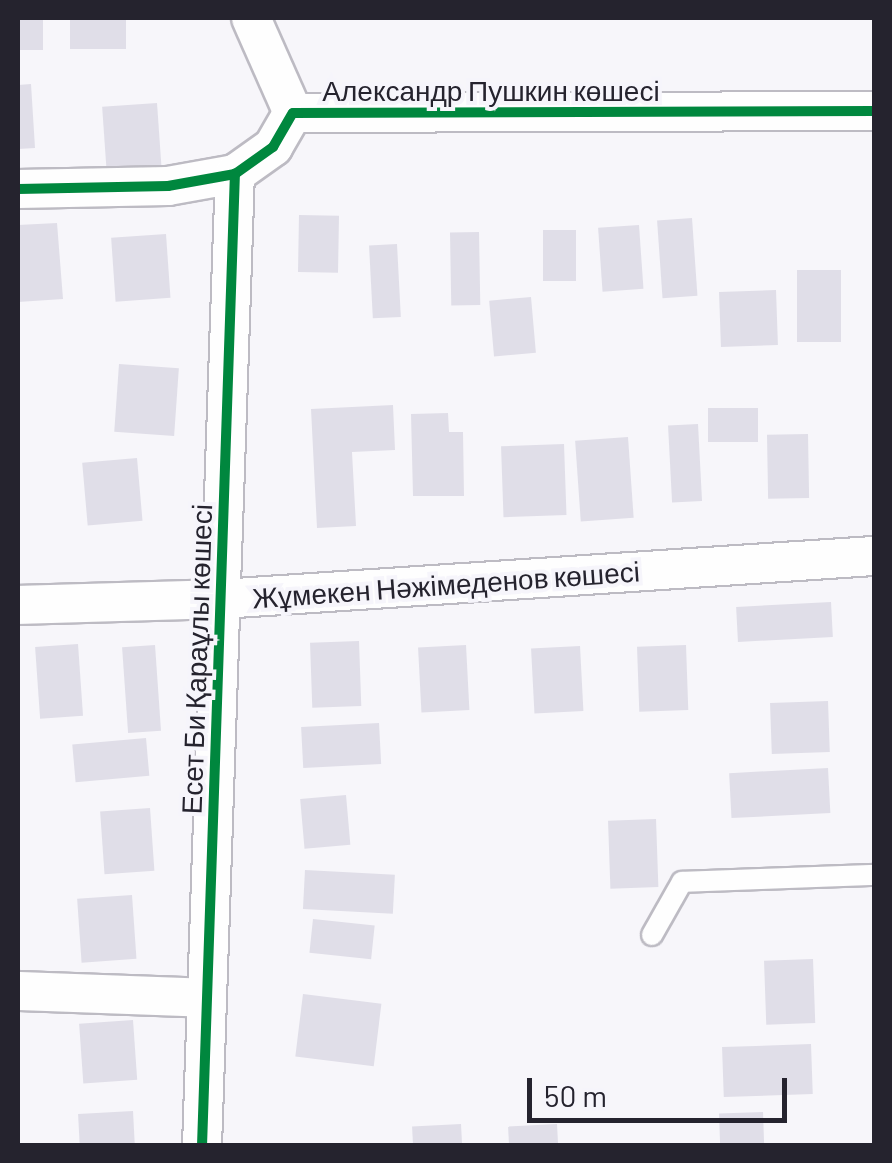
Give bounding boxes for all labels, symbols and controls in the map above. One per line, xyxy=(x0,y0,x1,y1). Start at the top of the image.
street label: Александр Пушкин көшесі xyxy=(322,73,660,107)
street label: Есет Би Қараұлы көшесі xyxy=(174,503,218,815)
street label: Жұмекен Нәжімеденов көшесі xyxy=(251,554,641,614)
scale bar xyxy=(532,1058,792,1120)
text: 50 m xyxy=(544,1077,607,1113)

